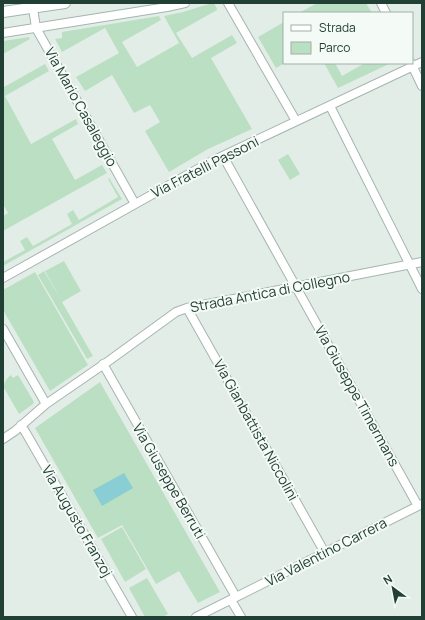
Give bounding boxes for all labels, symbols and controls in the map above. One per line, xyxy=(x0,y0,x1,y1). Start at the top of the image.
legend xyxy=(283,12,413,64)
text: Strada xyxy=(319,19,356,36)
text: Parco xyxy=(319,39,350,56)
street label: Via Mario Casaleggio xyxy=(41,44,122,170)
street label: Via Fratelli Passoni xyxy=(148,131,262,202)
street label: Strada Antica di Collegno xyxy=(188,267,351,316)
street label: Via Giuseppe Timermans xyxy=(311,322,404,470)
street label: Via Gianbattista Niccolini xyxy=(210,356,303,504)
street label: Via Giuseppe Berruti xyxy=(129,420,210,542)
street label: Via Augusto Franzoj xyxy=(38,461,117,580)
street label: Via Valentino Carrera xyxy=(262,513,390,590)
north arrow xyxy=(373,568,413,608)
text: N xyxy=(380,571,395,588)

